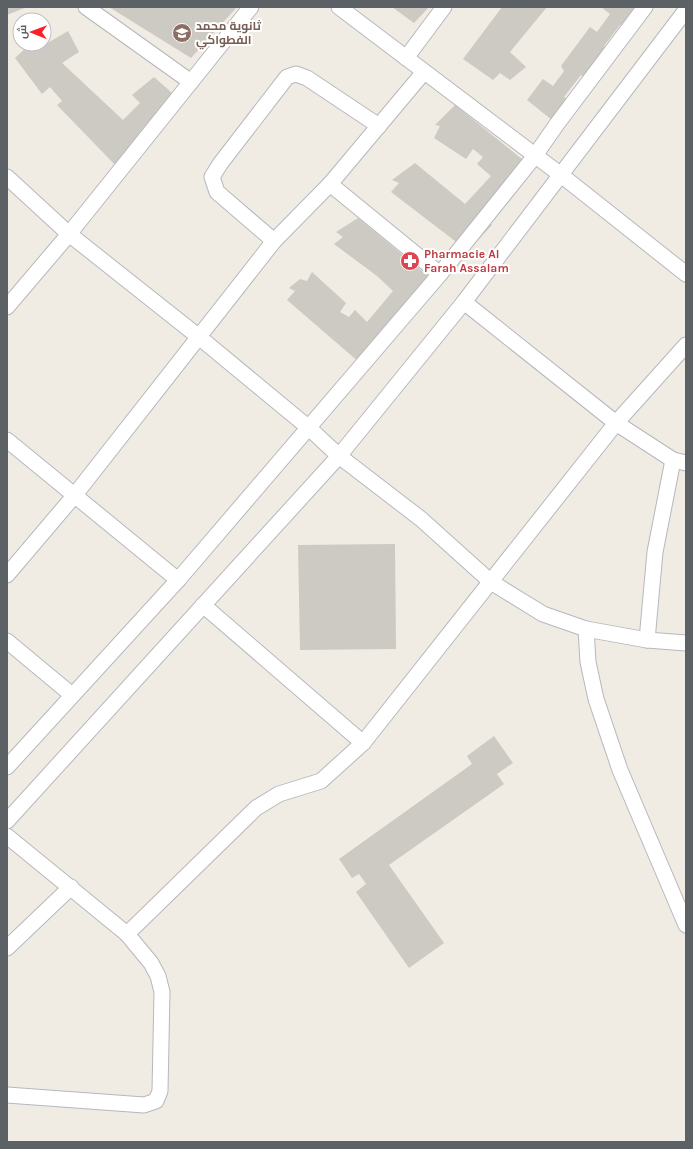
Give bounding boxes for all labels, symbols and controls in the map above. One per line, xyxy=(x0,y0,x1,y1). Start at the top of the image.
north arrow xyxy=(12,12,52,52)
place label: ثانوية محمد الفطواكي xyxy=(196,19,261,50)
school or university icon: ثانوية محمد الفطواكي xyxy=(171,22,193,44)
text: ش xyxy=(16,25,29,39)
place label: Pharmacie Al Farah Assalam xyxy=(424,247,509,275)
pharmacy icon: Pharmacie Al Farah Assalam xyxy=(399,250,421,272)

